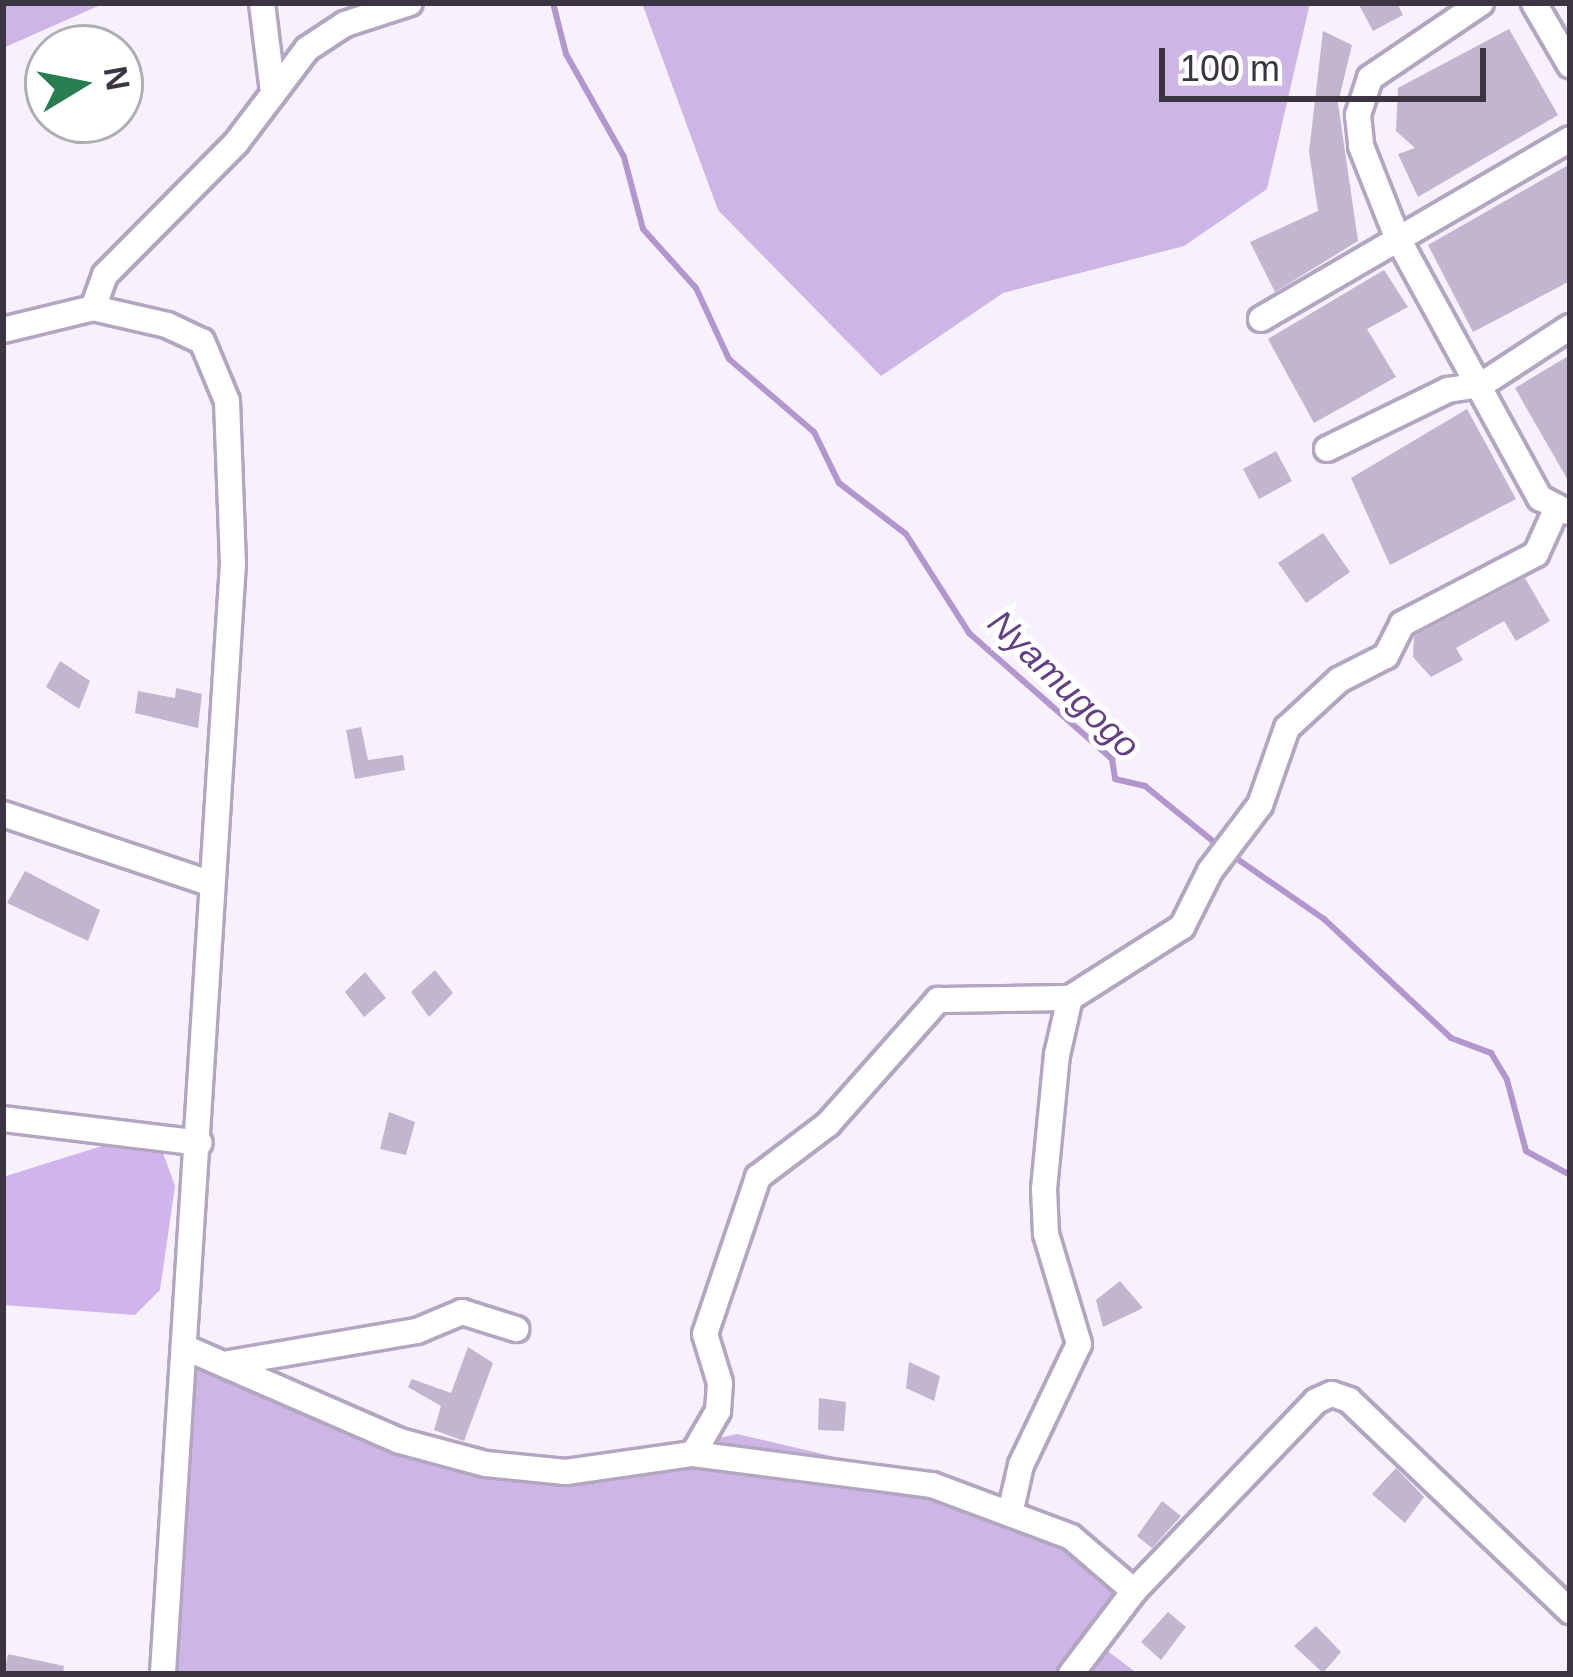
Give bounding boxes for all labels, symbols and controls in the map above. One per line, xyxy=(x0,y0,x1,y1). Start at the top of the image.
north arrow xyxy=(24,24,144,144)
scale bar xyxy=(1165,24,1492,98)
text: 100 m xyxy=(1180,48,1280,89)
text: N xyxy=(97,63,137,93)
water label: Nyamugogo xyxy=(979,601,1149,767)

